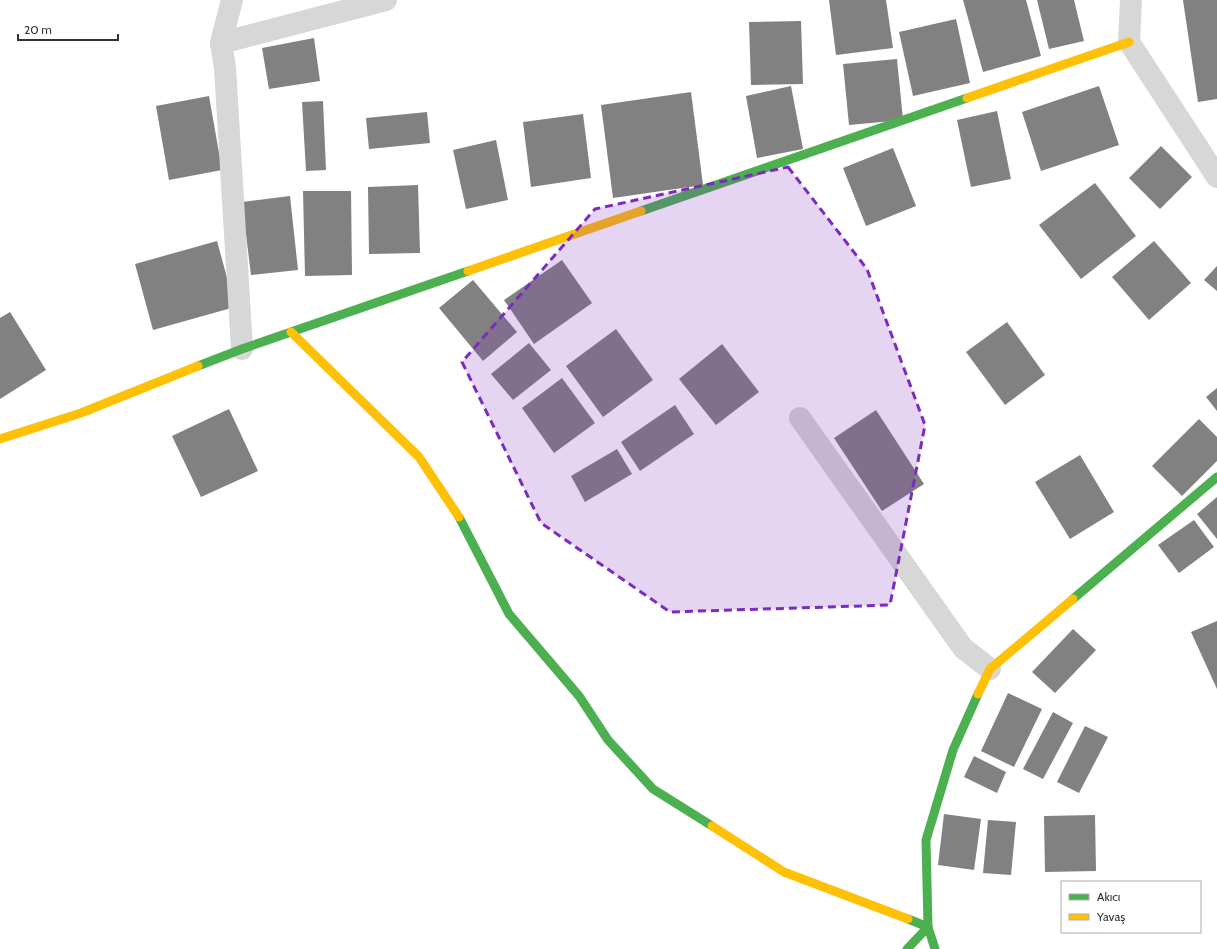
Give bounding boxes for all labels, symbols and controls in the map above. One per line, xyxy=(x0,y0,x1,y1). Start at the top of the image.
scale bar xyxy=(18,16,118,42)
text: 20 m xyxy=(24,22,52,37)
legend xyxy=(1061,881,1201,933)
text: Akıcı xyxy=(1097,889,1120,904)
text: Yavaş xyxy=(1096,909,1125,924)

